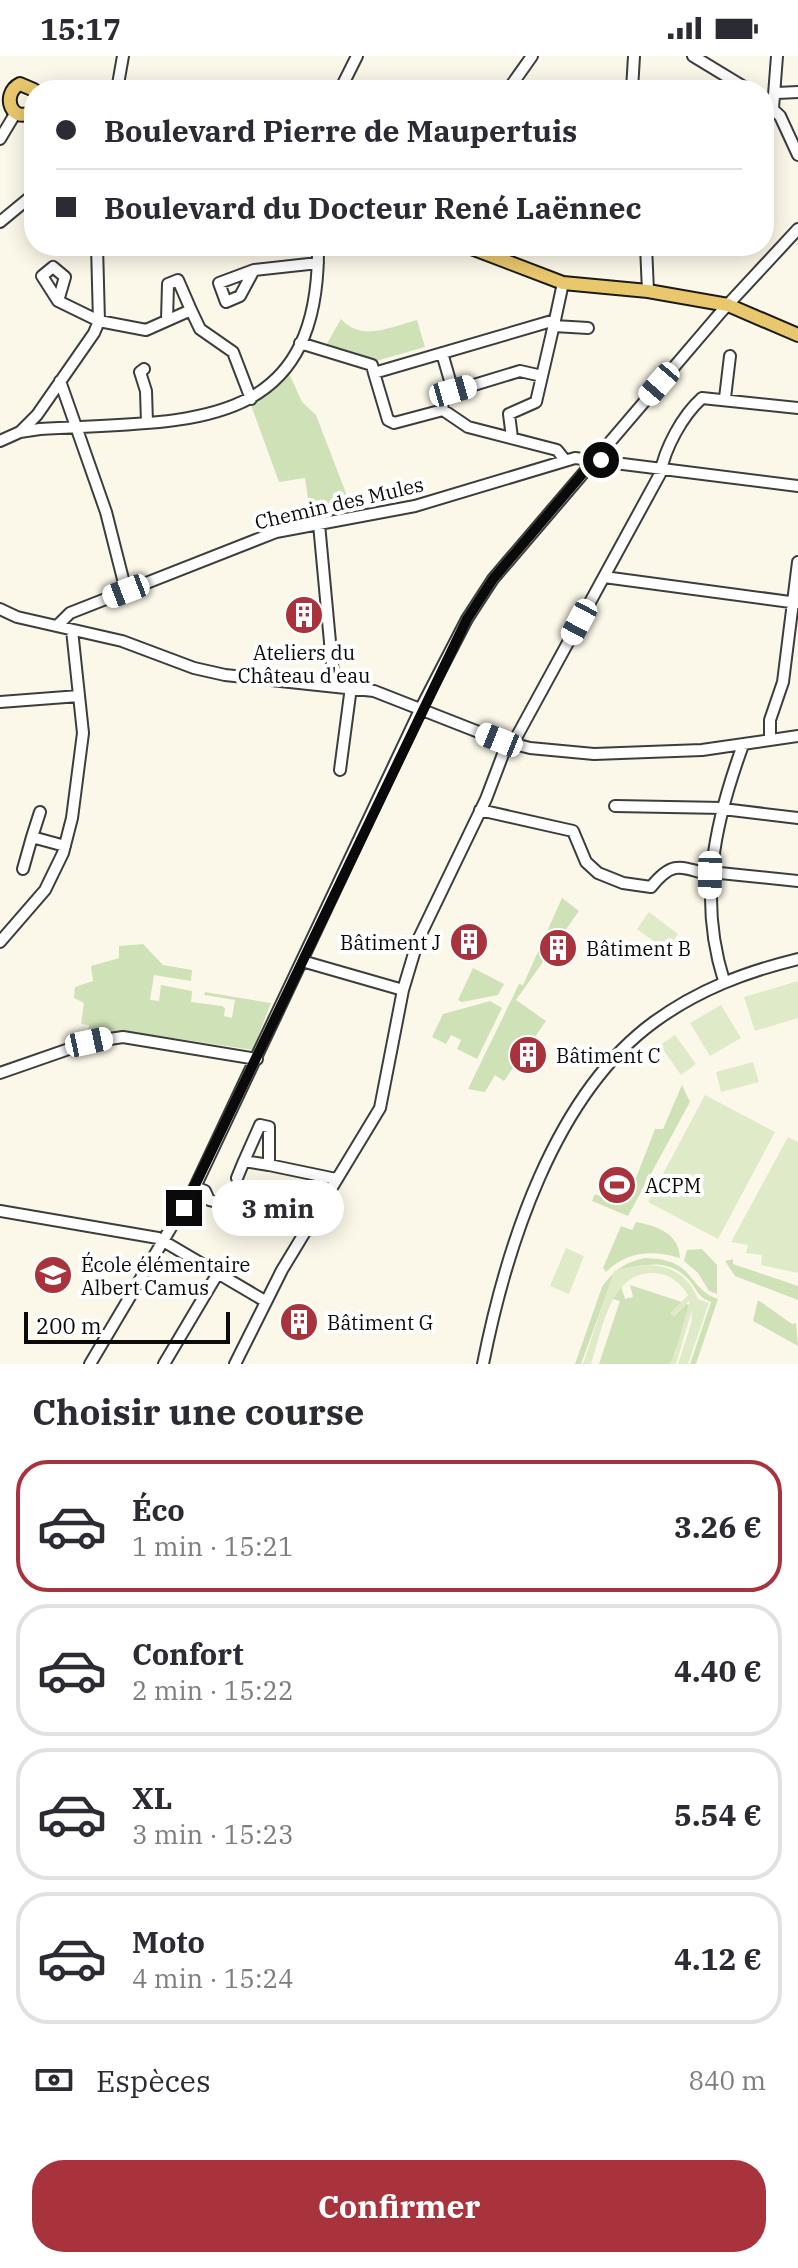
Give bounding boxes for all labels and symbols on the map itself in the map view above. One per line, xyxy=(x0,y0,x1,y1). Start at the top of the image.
car xyxy=(634,358,684,410)
car xyxy=(427,373,479,409)
route start xyxy=(583,442,619,478)
street label: Chemin des Mules xyxy=(252,470,426,536)
car xyxy=(99,571,153,611)
building icon: Ateliers du Château d'eau xyxy=(283,594,325,636)
car xyxy=(557,595,601,649)
place label: Ateliers du Château d'eau xyxy=(238,639,370,689)
car xyxy=(472,720,526,760)
car xyxy=(698,851,722,899)
building icon: Bâtiment J xyxy=(448,921,490,963)
building icon: Bâtiment B xyxy=(537,927,579,969)
place label: Bâtiment J xyxy=(340,929,441,956)
place label: Bâtiment B xyxy=(586,935,691,962)
car xyxy=(63,1025,115,1059)
building icon: Bâtiment C xyxy=(507,1034,549,1076)
place label: Bâtiment C xyxy=(556,1042,661,1069)
sports icon: ACPM xyxy=(596,1164,638,1206)
place label: ACPM xyxy=(645,1172,701,1199)
callout: 3 min xyxy=(212,1180,344,1236)
route end xyxy=(166,1190,202,1226)
place label: École élémentaire Albert Camus xyxy=(81,1251,250,1301)
school or university icon: École élémentaire Albert Camus xyxy=(32,1254,74,1296)
building icon: Bâtiment G xyxy=(278,1301,320,1343)
scale bar xyxy=(24,1308,230,1344)
place label: Bâtiment G xyxy=(327,1309,433,1336)

